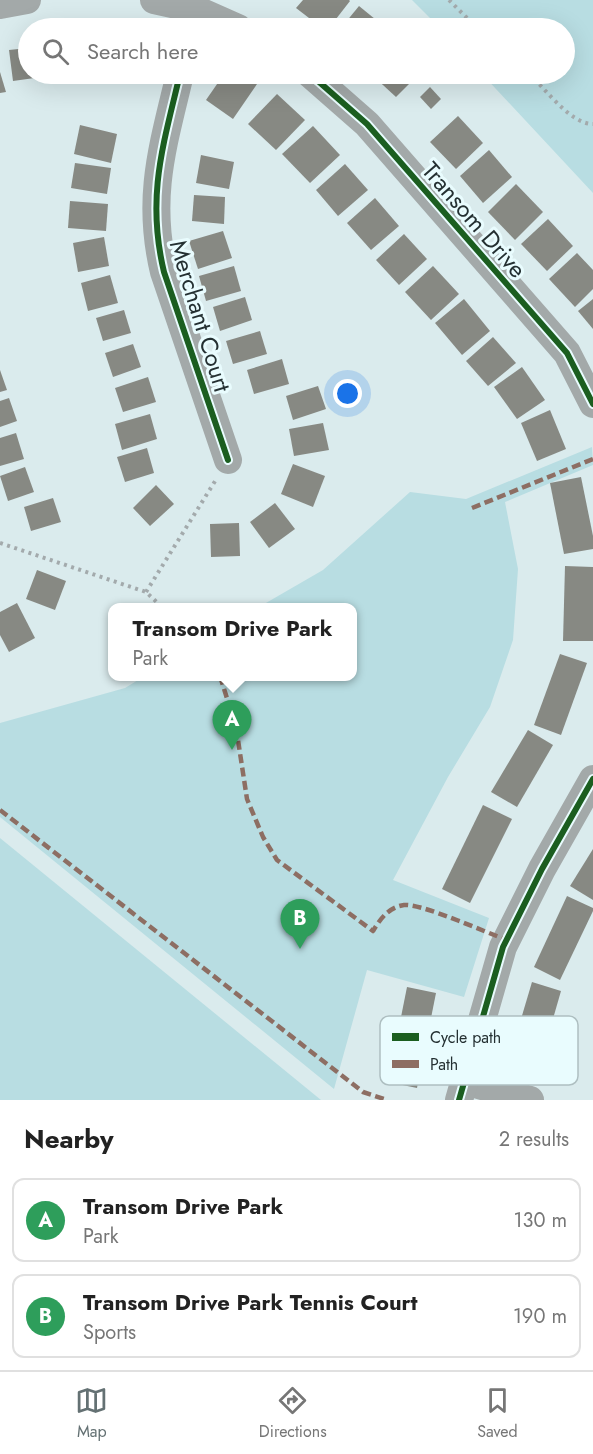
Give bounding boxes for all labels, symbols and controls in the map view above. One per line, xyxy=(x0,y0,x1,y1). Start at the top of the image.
search box xyxy=(18,18,575,84)
icon: search xyxy=(39,35,72,68)
text: Search here xyxy=(87,35,198,67)
street label: Transom Drive xyxy=(414,154,535,285)
street label: Merchant Court xyxy=(161,236,240,396)
your location xyxy=(333,379,362,408)
popup xyxy=(108,603,357,681)
text: Transom Drive Park xyxy=(132,612,333,644)
text: Park xyxy=(132,644,168,673)
pin: A xyxy=(212,700,252,750)
pin: B xyxy=(280,900,320,949)
legend xyxy=(380,1016,578,1085)
text: Cycle path xyxy=(430,1026,501,1049)
text: Path xyxy=(430,1053,458,1076)
text: Nearby xyxy=(24,1120,113,1158)
text: 2 results xyxy=(499,1125,569,1154)
text: Transom Drive Park xyxy=(83,1190,283,1222)
text: A xyxy=(38,1206,53,1235)
text: 130 m xyxy=(513,1206,567,1235)
text: Park xyxy=(83,1222,119,1251)
text: Transom Drive Park Tennis Court xyxy=(83,1286,418,1318)
text: B xyxy=(39,1302,52,1331)
text: 190 m xyxy=(513,1302,567,1331)
text: Sports xyxy=(83,1318,136,1347)
tab: Map xyxy=(75,1384,108,1443)
tab: Directions xyxy=(259,1384,327,1443)
tab: Saved xyxy=(477,1384,518,1443)

